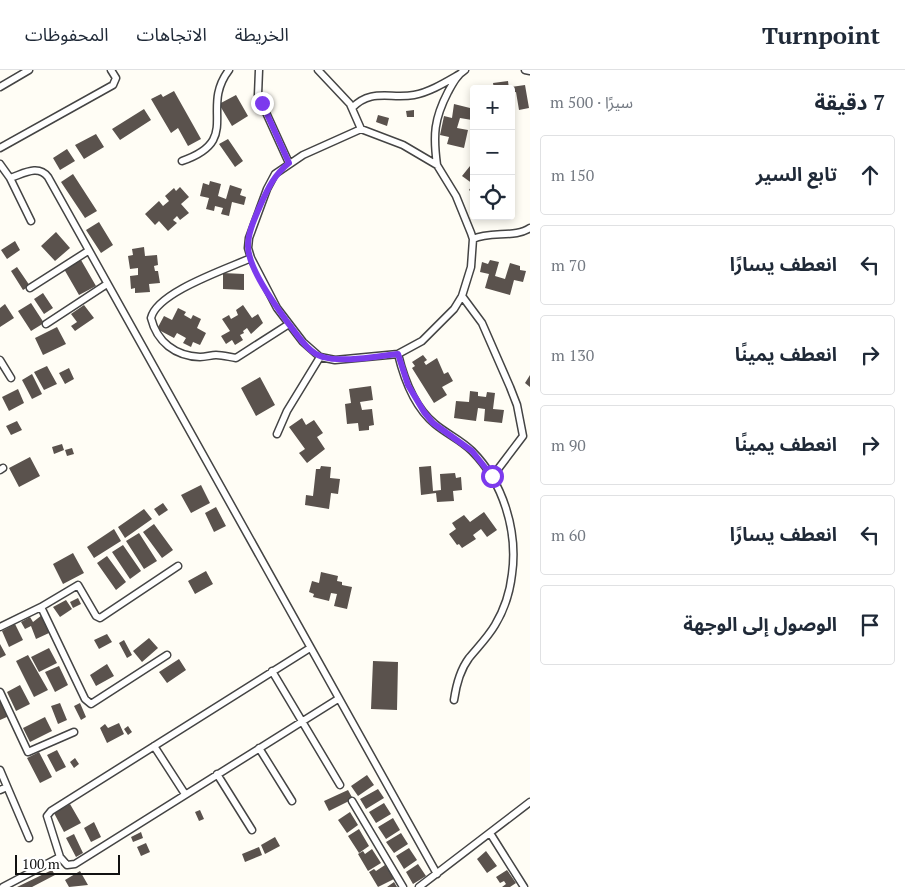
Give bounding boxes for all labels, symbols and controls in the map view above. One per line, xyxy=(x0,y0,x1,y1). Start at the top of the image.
text: Turnpoint xyxy=(762,19,880,51)
text: المحفوظات xyxy=(25,22,109,46)
text: الاتجاهات xyxy=(137,22,207,46)
text: الخريطة xyxy=(235,22,289,46)
map controls xyxy=(470,85,515,220)
button: + xyxy=(470,85,515,130)
text: 7 دقيقة xyxy=(815,88,885,116)
text: سيرًا · 500 m xyxy=(550,91,633,113)
route end xyxy=(251,92,274,115)
button: − xyxy=(470,130,515,175)
text: تابع السير xyxy=(756,161,837,186)
icon: ahead xyxy=(856,161,884,189)
text: 150 m xyxy=(551,164,594,186)
button: locate xyxy=(470,175,515,220)
text: انعطف يسارًا xyxy=(730,251,837,276)
icon: left xyxy=(856,251,884,279)
text: 70 m xyxy=(551,254,586,276)
text: انعطف يمينًا xyxy=(735,341,837,366)
icon: right xyxy=(856,341,884,369)
text: 130 m xyxy=(551,344,594,366)
text: انعطف يمينًا xyxy=(735,431,837,456)
icon: right xyxy=(856,431,884,459)
text: 90 m xyxy=(551,434,586,456)
route start xyxy=(481,465,504,488)
text: انعطف يسارًا xyxy=(730,521,837,546)
icon: left xyxy=(856,521,884,549)
text: 60 m xyxy=(551,524,586,546)
text: الوصول إلى الوجهة xyxy=(683,611,837,636)
icon: arrive xyxy=(856,611,884,639)
scale bar xyxy=(15,852,120,875)
text: 100 m xyxy=(22,854,60,873)

